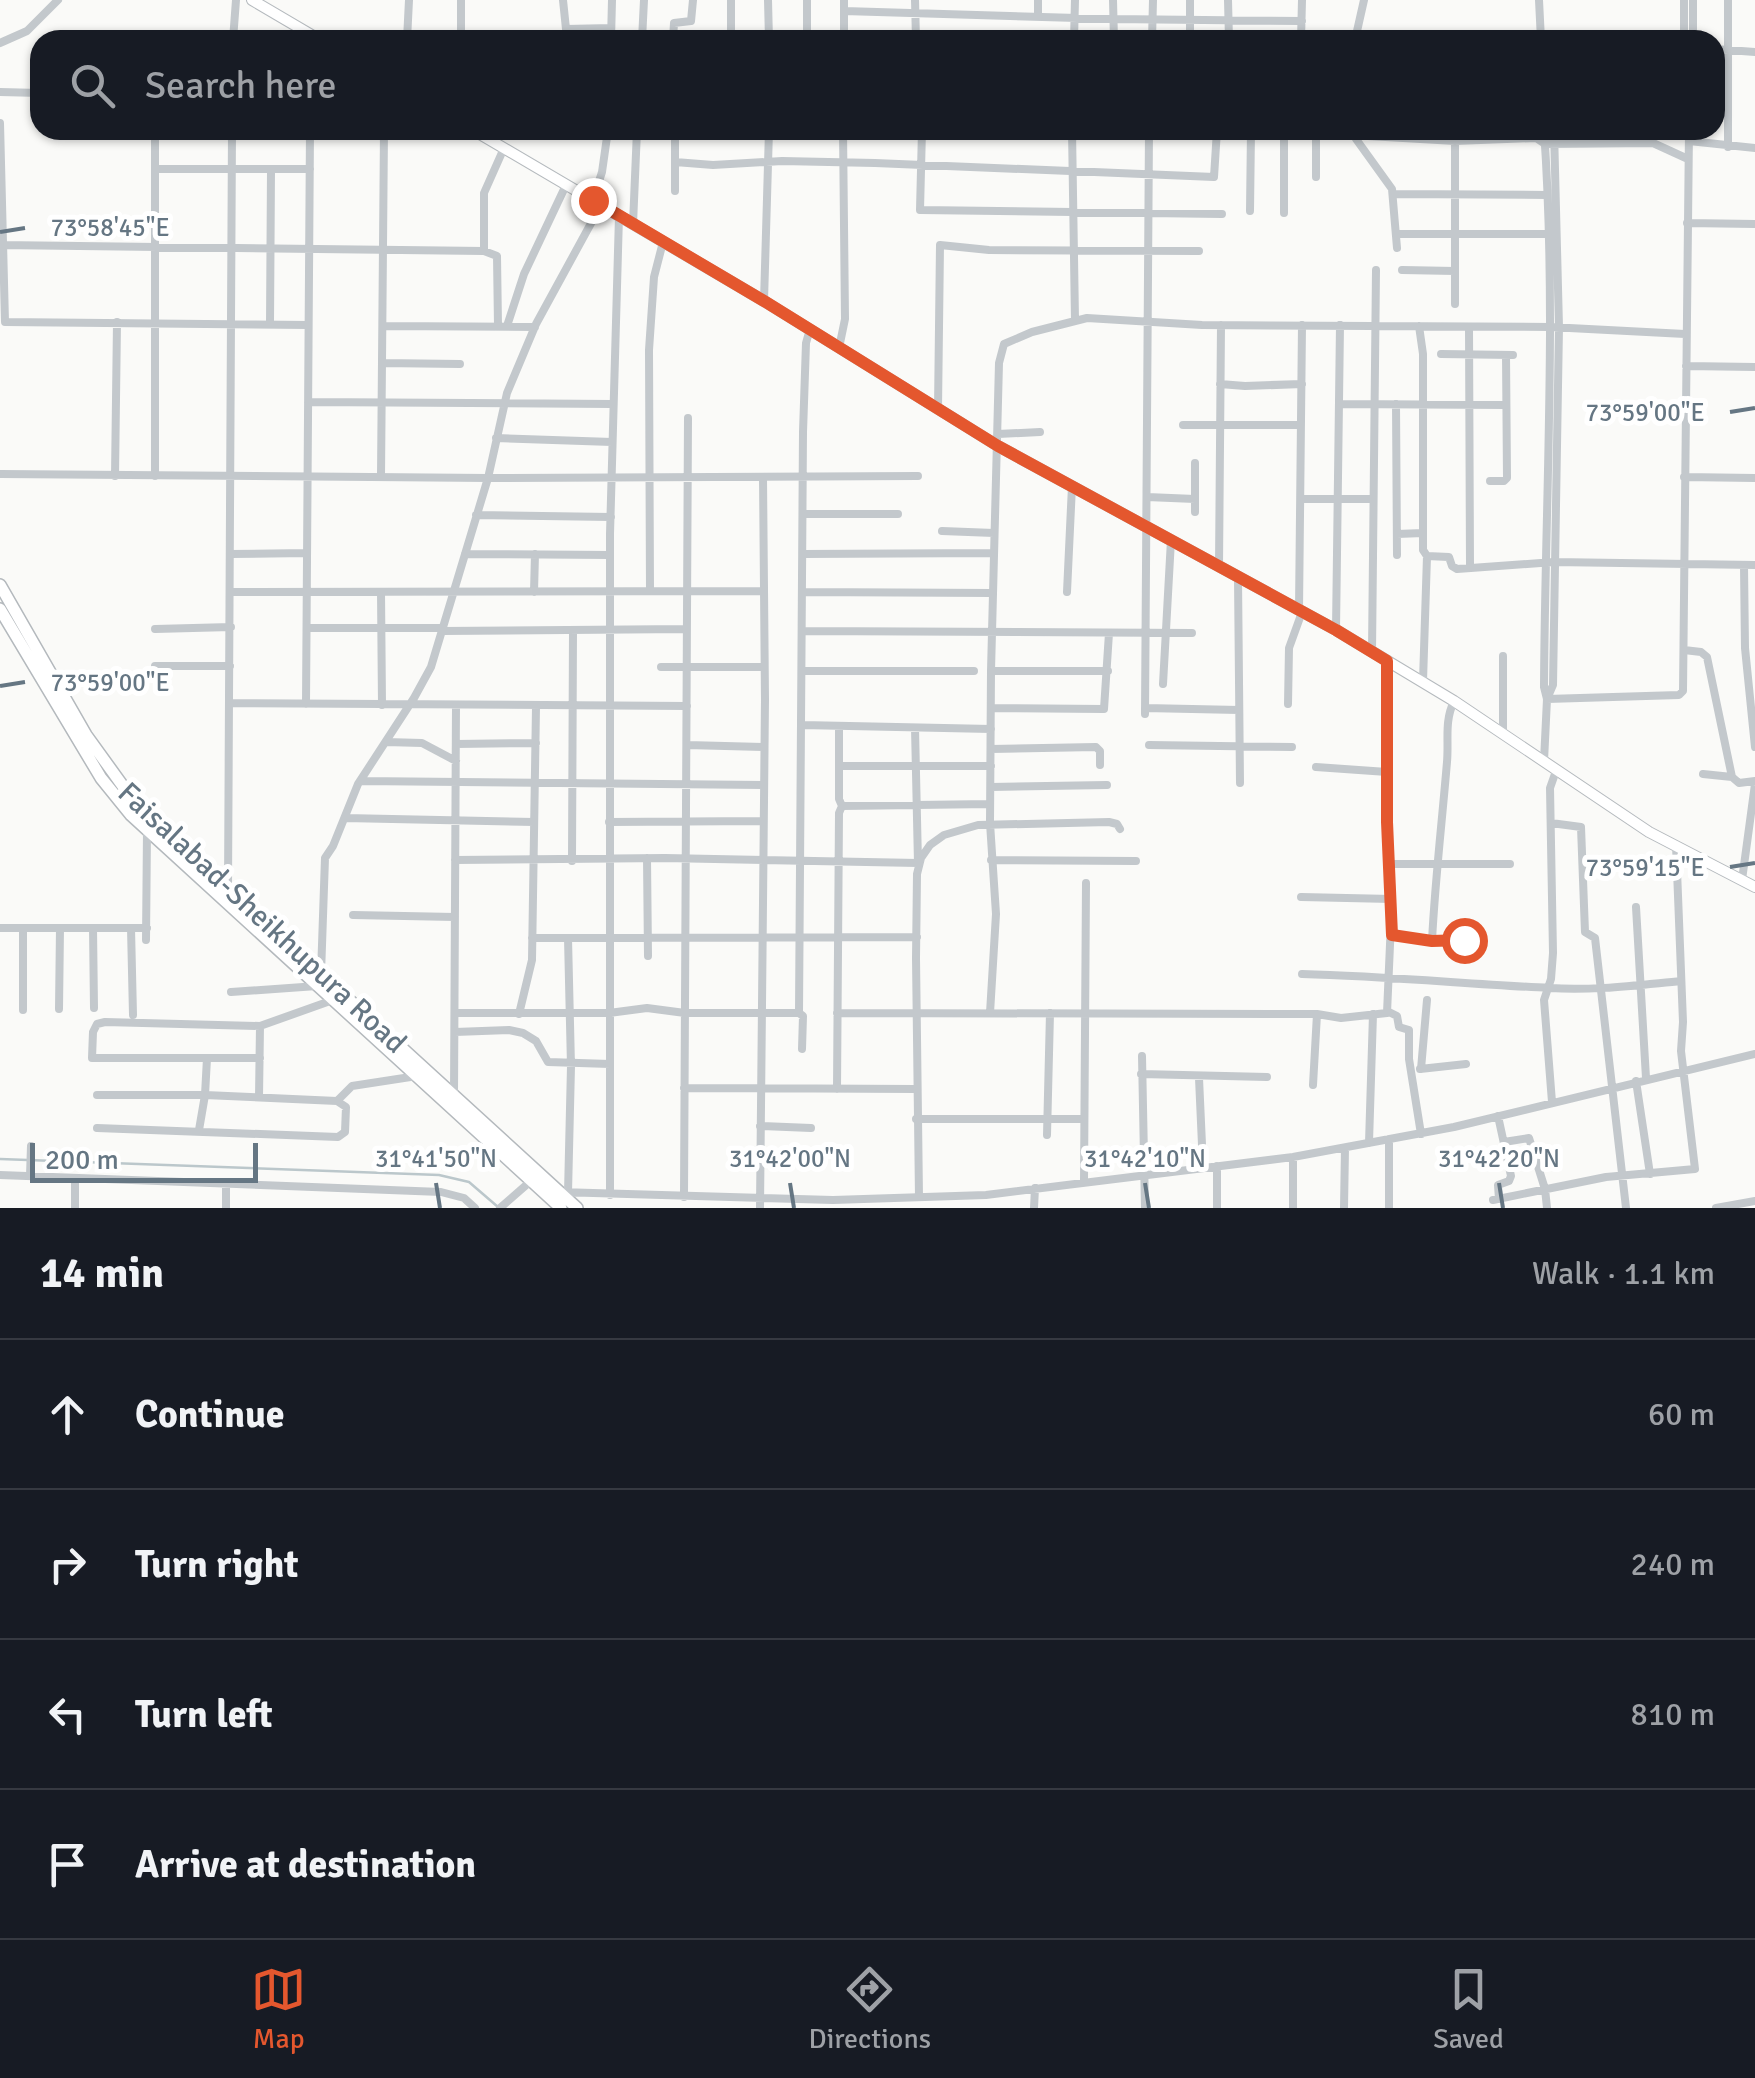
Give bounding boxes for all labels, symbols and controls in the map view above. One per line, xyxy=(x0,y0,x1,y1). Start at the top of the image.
search box xyxy=(30,30,1725,140)
icon: search xyxy=(65,58,120,113)
text: Search here xyxy=(145,62,337,109)
route end xyxy=(571,178,617,224)
text: 73°58'45"E xyxy=(50,212,170,243)
text: 73°59'00"E xyxy=(1585,397,1705,428)
text: 73°59'00"E xyxy=(50,667,170,698)
street label: Faisalabad-Sheikhupura Road xyxy=(110,775,414,1061)
text: 73°59'15"E xyxy=(1585,852,1705,883)
route start xyxy=(1442,918,1488,964)
scale bar xyxy=(30,1138,258,1182)
text: 200 m xyxy=(45,1143,119,1177)
text: 31°41'50"N xyxy=(375,1143,497,1174)
text: 31°42'00"N xyxy=(729,1143,851,1174)
text: 31°42'10"N xyxy=(1084,1143,1206,1174)
text: 31°42'20"N xyxy=(1438,1143,1560,1174)
text: 14 min xyxy=(40,1248,164,1299)
text: Walk · 1.1 km xyxy=(1532,1254,1715,1293)
icon: ahead xyxy=(40,1387,95,1442)
text: Continue xyxy=(135,1391,285,1438)
text: 60 m xyxy=(1648,1395,1715,1434)
icon: right xyxy=(40,1537,95,1592)
text: Turn right xyxy=(135,1541,299,1588)
text: 240 m xyxy=(1631,1545,1715,1584)
icon: left xyxy=(40,1687,95,1742)
text: Turn left xyxy=(135,1691,273,1738)
text: 810 m xyxy=(1631,1695,1715,1734)
icon: arrive xyxy=(40,1837,95,1892)
text: Arrive at destination xyxy=(135,1841,476,1888)
tab: Map xyxy=(251,1962,306,2056)
tab: Directions xyxy=(809,1962,931,2056)
tab: Saved xyxy=(1433,1962,1504,2056)

